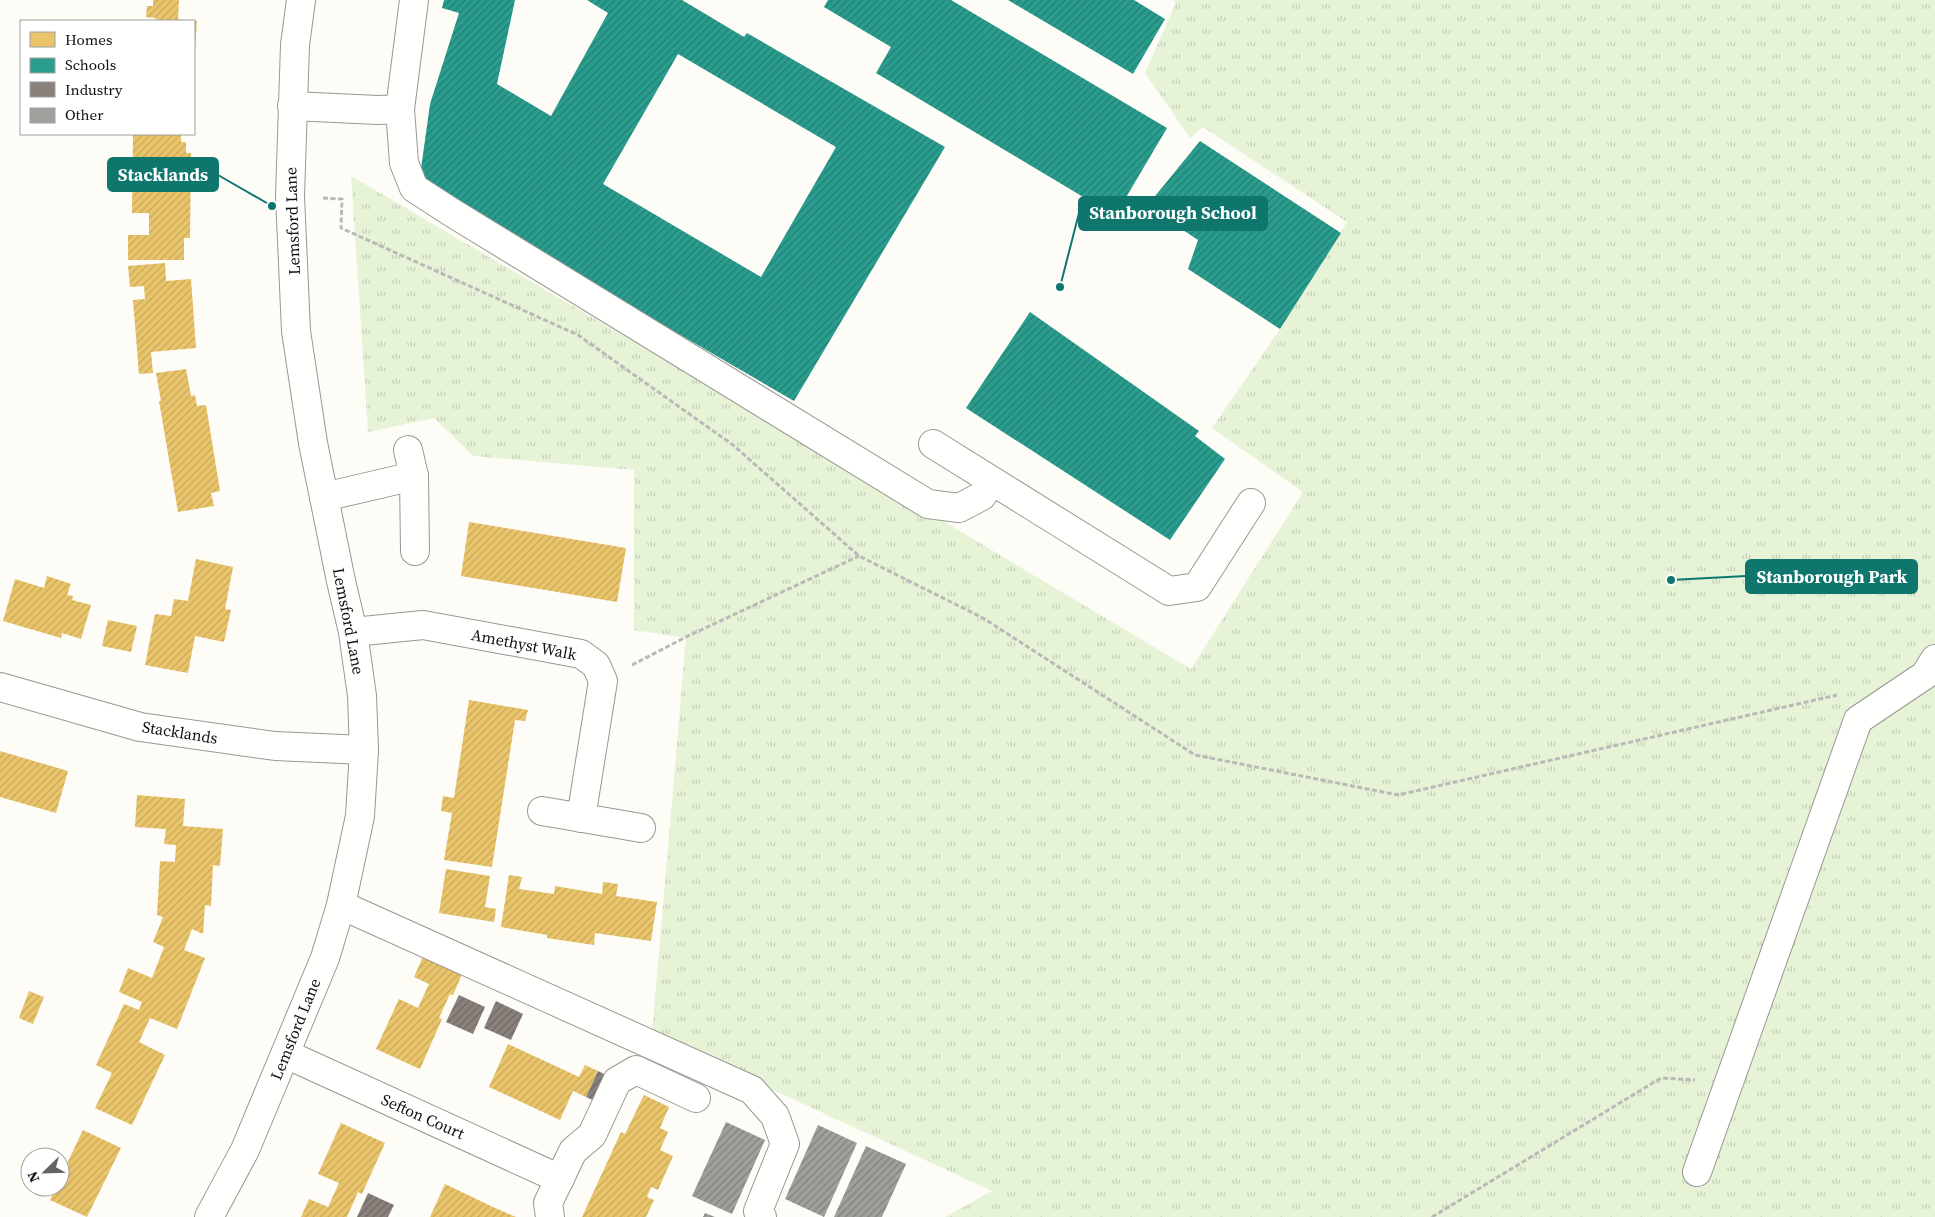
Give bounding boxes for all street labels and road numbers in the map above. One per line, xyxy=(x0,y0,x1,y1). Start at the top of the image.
street label: Lemsford Lane xyxy=(279,167,305,275)
street label: Lemsford Lane xyxy=(328,566,370,676)
street label: Amethyst Walk xyxy=(469,623,579,665)
street label: Stacklands xyxy=(141,715,219,749)
street label: Lemsford Lane xyxy=(265,975,325,1083)
street label: Sefton Court xyxy=(378,1088,469,1144)

